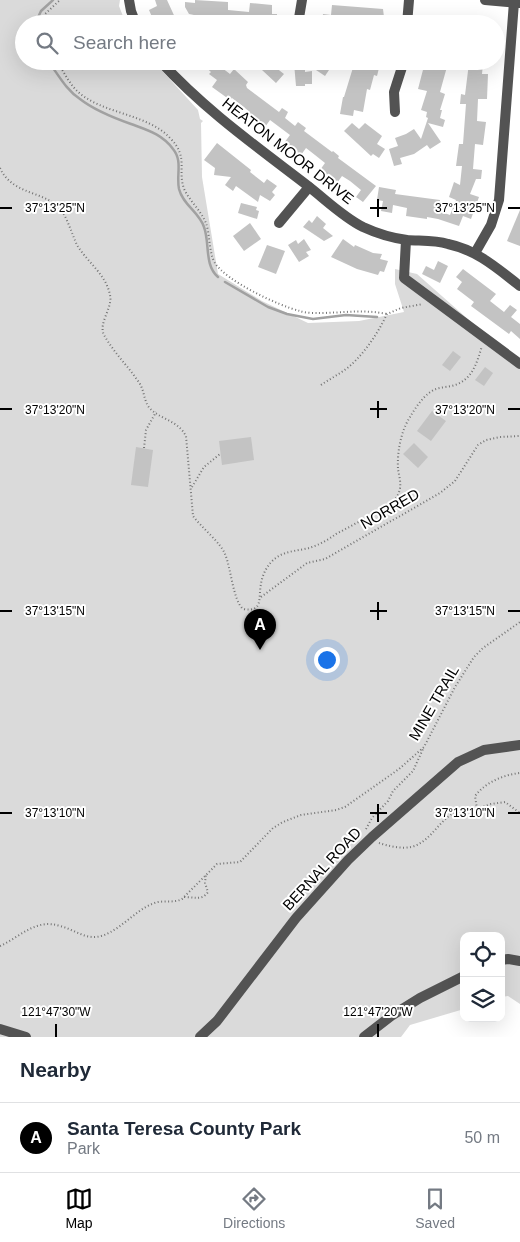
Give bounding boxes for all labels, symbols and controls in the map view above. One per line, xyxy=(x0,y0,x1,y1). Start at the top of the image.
search box xyxy=(15,15,505,70)
icon: search xyxy=(33,29,61,57)
text: Search here xyxy=(73,32,177,53)
street label: HEATON MOOR DRIVE xyxy=(219,94,357,207)
text: 37°13'25"N xyxy=(25,201,85,215)
text: 37°13'25"N xyxy=(435,201,495,215)
text: 37°13'20"N xyxy=(25,403,85,417)
text: 37°13'20"N xyxy=(435,403,495,417)
street label: NORRED xyxy=(357,485,422,532)
text: 37°13'15"N xyxy=(25,604,85,618)
text: 37°13'15"N xyxy=(435,604,495,618)
pin: A xyxy=(244,609,276,650)
your location xyxy=(314,647,340,673)
street label: MINE TRAIL xyxy=(405,662,462,743)
text: 37°13'10"N xyxy=(25,806,85,820)
text: 37°13'10"N xyxy=(435,806,495,820)
street label: BERNAL ROAD xyxy=(279,824,364,914)
map controls xyxy=(460,932,505,1022)
button: locate xyxy=(460,932,505,977)
button: layers xyxy=(460,977,505,1022)
text: 121°47'30"W xyxy=(21,1005,91,1019)
text: 121°47'20"W xyxy=(343,1005,413,1019)
text: Nearby xyxy=(20,1058,91,1081)
text: Santa Teresa County Park xyxy=(67,1118,301,1139)
text: A xyxy=(30,1129,42,1146)
text: 50 m xyxy=(464,1129,500,1146)
text: Park xyxy=(67,1140,100,1157)
tab: Map xyxy=(65,1185,93,1231)
tab: Directions xyxy=(223,1185,285,1231)
tab: Saved xyxy=(415,1185,455,1231)

